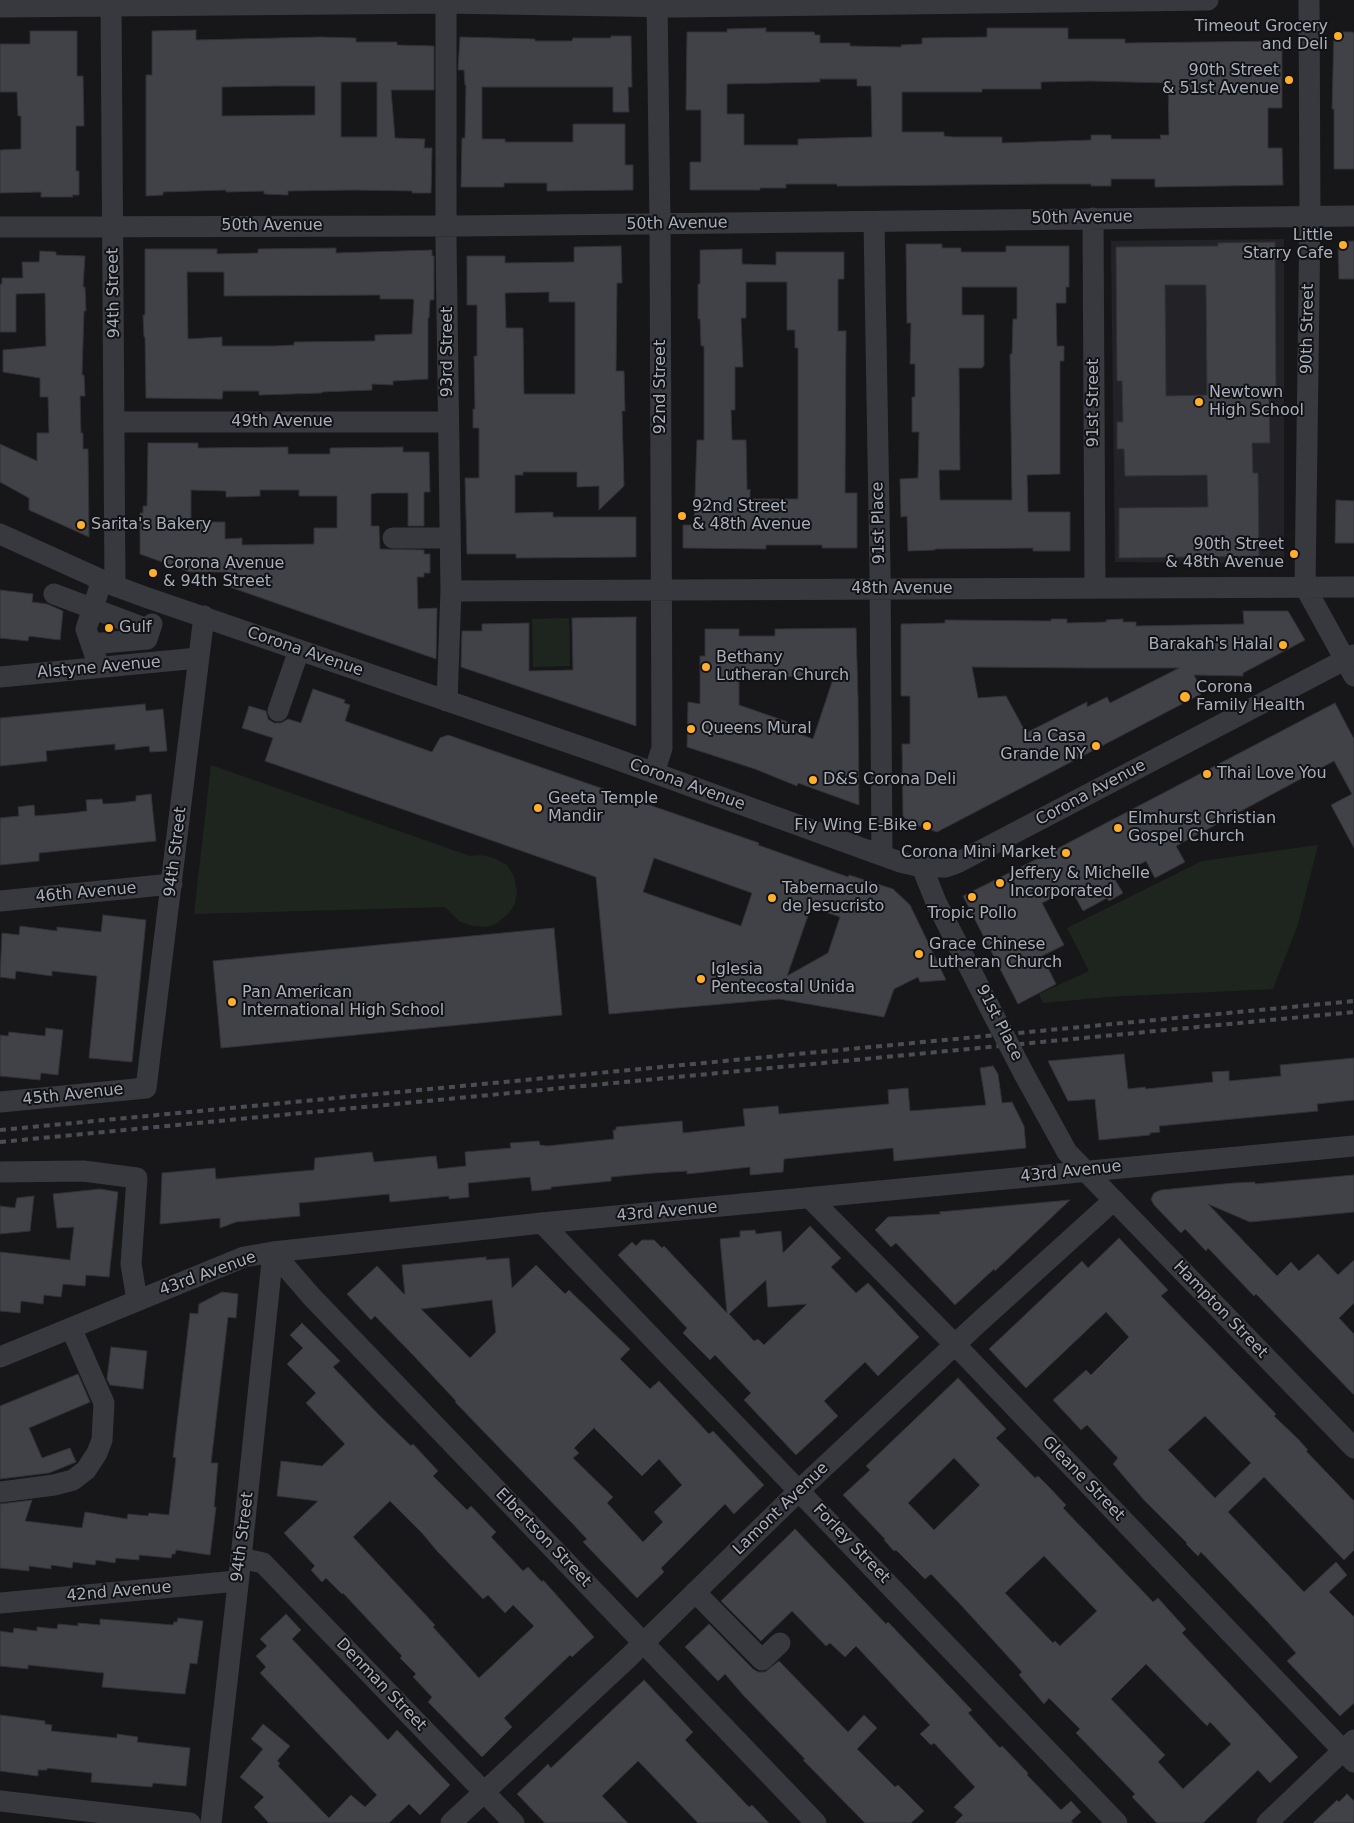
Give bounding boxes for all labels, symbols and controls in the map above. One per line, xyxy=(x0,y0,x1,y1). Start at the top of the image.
place label: Timeout Grocery and Deli xyxy=(1194,17,1328,55)
marker: Timeout Grocery and Deli xyxy=(1332,30,1344,42)
place label: 90th Street & 51st Avenue xyxy=(1162,61,1279,99)
marker: 90th Street & 51st Avenue xyxy=(1283,74,1295,86)
street label: 50th Avenue xyxy=(1031,208,1133,228)
street label: 50th Avenue xyxy=(626,214,728,234)
street label: 50th Avenue xyxy=(221,216,323,236)
place label: Little Starry Cafe xyxy=(1243,226,1333,264)
marker: Little Starry Cafe xyxy=(1337,239,1349,251)
street label: 94th Street xyxy=(104,248,124,338)
street label: 90th Street xyxy=(1298,284,1318,374)
street label: 93rd Street xyxy=(438,307,458,397)
street label: 92nd Street xyxy=(651,340,671,434)
street label: 91st Street xyxy=(1084,359,1104,447)
place label: Newtown High School xyxy=(1209,383,1304,421)
marker: Newtown High School xyxy=(1193,396,1205,408)
street label: 49th Avenue xyxy=(231,412,333,432)
street label: 91st Place xyxy=(869,482,889,564)
place label: 92nd Street & 48th Avenue xyxy=(692,497,811,535)
marker: 92nd Street & 48th Avenue xyxy=(676,510,688,522)
place label: Sarita's Bakery xyxy=(91,515,211,535)
marker: Sarita's Bakery xyxy=(75,519,87,531)
place label: 90th Street & 48th Avenue xyxy=(1165,535,1284,573)
marker: 90th Street & 48th Avenue xyxy=(1288,548,1300,560)
place label: Corona Avenue & 94th Street xyxy=(163,554,284,592)
marker: Corona Avenue & 94th Street xyxy=(147,567,159,579)
street label: 48th Avenue xyxy=(851,579,953,599)
place label: Gulf xyxy=(119,618,152,638)
marker: Gulf xyxy=(103,622,115,634)
street label: Corona Avenue xyxy=(244,623,366,681)
place label: Barakah's Halal xyxy=(1149,635,1273,655)
marker: Barakah's Halal xyxy=(1277,639,1289,651)
place label: Bethany Lutheran Church xyxy=(716,648,849,686)
street label: Alstyne Avenue xyxy=(36,653,162,683)
marker: Bethany Lutheran Church xyxy=(700,661,712,673)
place label: Corona Family Health xyxy=(1196,678,1305,716)
marker: Corona Family Health xyxy=(1178,690,1192,704)
place label: Queens Mural xyxy=(701,719,812,739)
marker: Queens Mural xyxy=(685,723,697,735)
place label: La Casa Grande NY xyxy=(1000,727,1086,765)
marker: La Casa Grande NY xyxy=(1090,740,1102,752)
street label: Corona Avenue xyxy=(627,755,747,815)
street label: Corona Avenue xyxy=(1033,756,1149,830)
place label: Thai Love You xyxy=(1217,764,1327,784)
marker: Thai Love You xyxy=(1201,768,1213,780)
place label: D&S Corona Deli xyxy=(823,770,956,790)
marker: D&S Corona Deli xyxy=(807,774,819,786)
place label: Geeta Temple Mandir xyxy=(548,789,658,827)
marker: Geeta Temple Mandir xyxy=(532,802,544,814)
street label: 94th Street xyxy=(161,806,191,898)
place label: Elmhurst Christian Gospel Church xyxy=(1128,809,1276,847)
place label: Fly Wing E-Bike xyxy=(794,816,917,836)
marker: Fly Wing E-Bike xyxy=(921,820,933,832)
marker: Elmhurst Christian Gospel Church xyxy=(1112,822,1124,834)
place label: Corona Mini Market xyxy=(901,843,1056,863)
marker: Corona Mini Market xyxy=(1060,847,1072,859)
place label: Jeffery & Michelle Incorporated xyxy=(1010,864,1150,902)
marker: Jeffery & Michelle Incorporated xyxy=(994,877,1006,889)
street label: 46th Avenue xyxy=(35,879,137,907)
place label: Tabernaculo de Jesucristo xyxy=(782,879,884,917)
marker: Tropic Pollo xyxy=(966,891,978,903)
marker: Tabernaculo de Jesucristo xyxy=(766,892,778,904)
place label: Tropic Pollo xyxy=(927,904,1017,924)
place label: Grace Chinese Lutheran Church xyxy=(929,935,1062,973)
marker: Grace Chinese Lutheran Church xyxy=(913,948,925,960)
place label: Iglesia Pentecostal Unida xyxy=(711,960,855,998)
marker: Iglesia Pentecostal Unida xyxy=(695,973,707,985)
street label: 91st Place xyxy=(972,982,1026,1064)
place label: Pan American International High School xyxy=(242,983,444,1021)
marker: Pan American International High School xyxy=(226,996,238,1008)
street label: 45th Avenue xyxy=(22,1080,124,1110)
street label: 43rd Avenue xyxy=(1020,1157,1122,1187)
street label: 43rd Avenue xyxy=(616,1198,718,1226)
street label: 43rd Avenue xyxy=(157,1248,259,1300)
street label: Hampton Street xyxy=(1169,1257,1271,1363)
street label: Gleane Street xyxy=(1038,1433,1128,1525)
street label: Lamont Avenue xyxy=(729,1459,833,1559)
street label: Elbertson Street xyxy=(491,1485,595,1591)
street label: 94th Street xyxy=(228,1491,258,1583)
street label: Forley Street xyxy=(809,1500,893,1588)
street label: 42nd Avenue xyxy=(66,1578,172,1606)
street label: Denman Street xyxy=(332,1635,430,1735)

